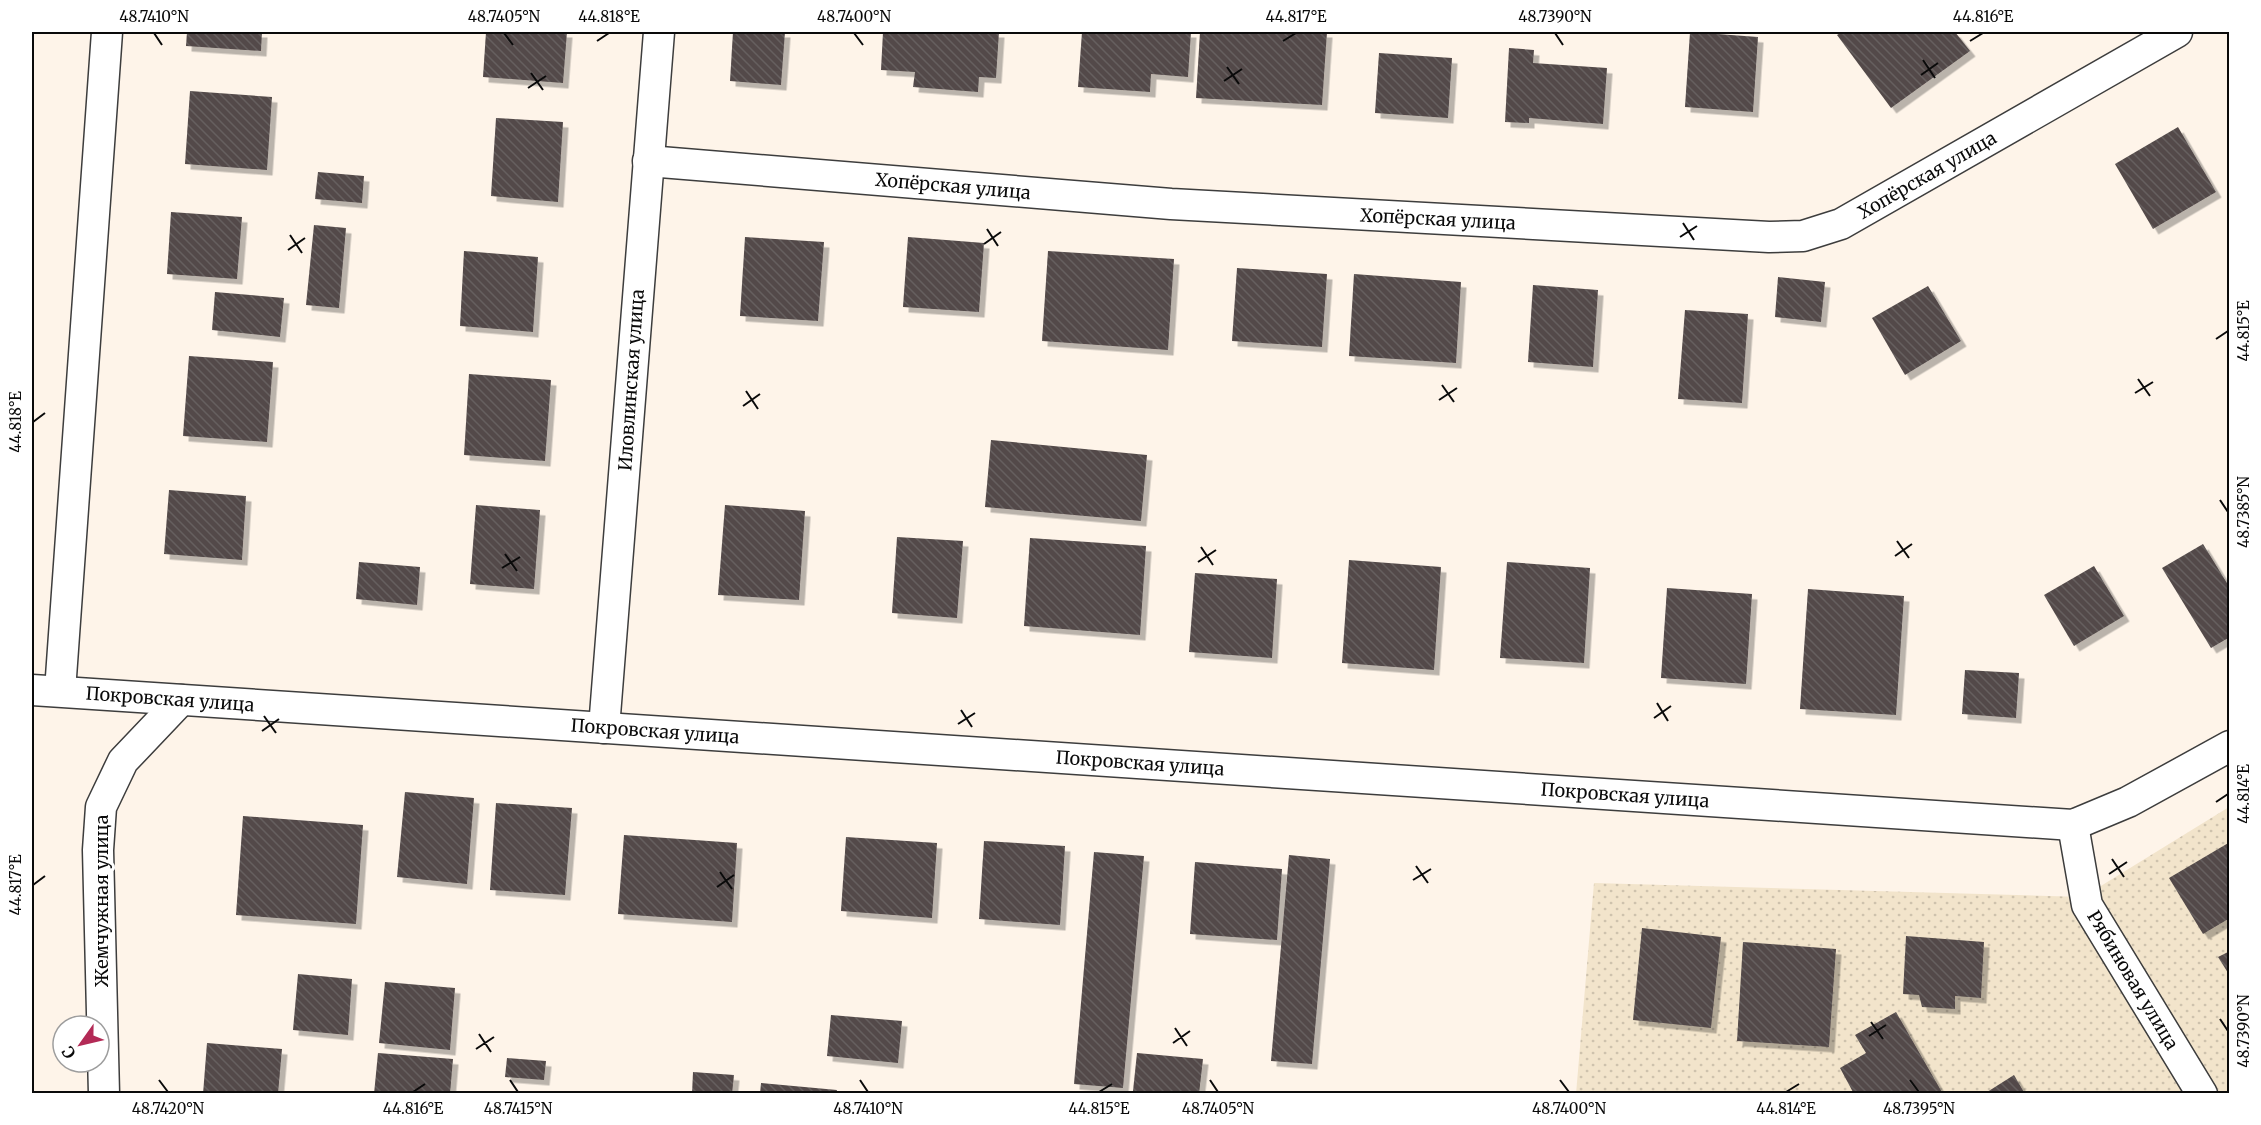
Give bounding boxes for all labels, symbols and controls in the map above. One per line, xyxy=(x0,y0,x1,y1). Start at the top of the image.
text: 48.7410°N xyxy=(119,7,189,26)
text: 48.7405°N xyxy=(468,7,541,26)
text: 44.818°E xyxy=(578,7,640,26)
text: 48.7400°N xyxy=(817,7,891,26)
text: 44.817°E xyxy=(1266,7,1327,26)
text: 48.7390°N xyxy=(1518,7,1592,26)
text: 44.816°E xyxy=(1953,7,2014,26)
street label: Хопёрская улица xyxy=(1854,126,2001,224)
street label: Хопёрская улица xyxy=(874,168,1032,204)
street label: Хопёрская улица xyxy=(1360,203,1517,235)
street label: Иловлинская улица xyxy=(613,288,649,472)
text: 44.815°E xyxy=(2234,300,2253,361)
text: 44.818°E xyxy=(6,391,25,453)
text: 48.7385°N xyxy=(2234,476,2253,548)
street label: Покровская улица xyxy=(85,682,255,716)
street label: Покровская улица xyxy=(570,714,740,748)
street label: Покровская улица xyxy=(1055,746,1225,780)
text: 44.814°E xyxy=(2234,764,2253,824)
street label: Покровская улица xyxy=(1540,778,1710,812)
street label: Жемчужная улица xyxy=(90,814,113,987)
text: 44.817°E xyxy=(6,854,25,915)
street label: Рябиновая улица xyxy=(2082,906,2184,1054)
text: 48.7390°N xyxy=(2234,994,2253,1068)
north arrow xyxy=(51,1014,111,1074)
text: С xyxy=(57,1042,80,1062)
text: 48.7420°N xyxy=(132,1099,205,1118)
text: 44.816°E xyxy=(383,1099,444,1118)
text: 48.7415°N xyxy=(484,1099,553,1118)
text: 48.7410°N xyxy=(833,1099,903,1118)
text: 44.815°E xyxy=(1069,1099,1130,1118)
text: 48.7405°N xyxy=(1182,1099,1255,1118)
text: 48.7400°N xyxy=(1532,1099,1606,1118)
text: 44.814°E xyxy=(1756,1099,1816,1118)
text: 48.7395°N xyxy=(1883,1099,1955,1118)

